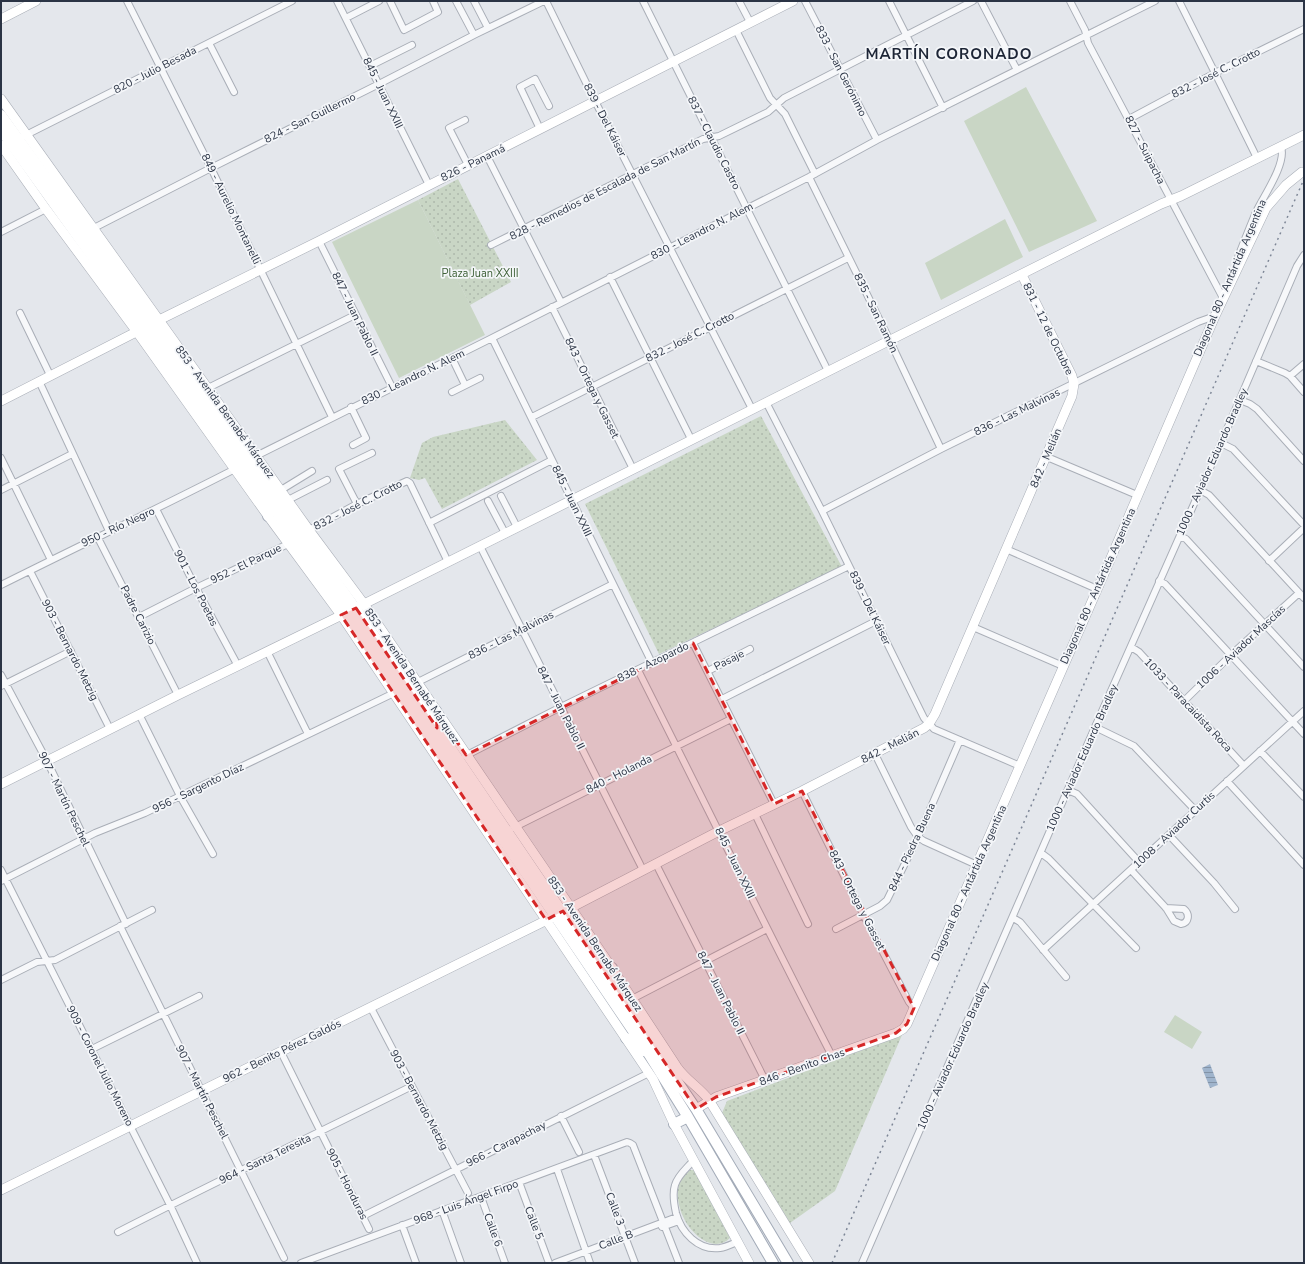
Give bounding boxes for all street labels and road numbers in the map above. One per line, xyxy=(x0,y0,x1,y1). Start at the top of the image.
street label: 833 - San Gerónimo xyxy=(812,23,870,119)
street label: 820 - Julio Besada xyxy=(111,43,199,97)
street label: 832 - José C. Crotto xyxy=(1169,44,1263,102)
street label: 845 - Juan XXIII xyxy=(359,55,407,131)
street label: 839 - Del Káiser xyxy=(580,81,630,159)
street label: 824 - San Guillermo xyxy=(262,89,358,147)
street label: 837 - Claudio Castro xyxy=(684,94,744,192)
street label: 827 - Suipacha xyxy=(1121,113,1169,187)
street label: 828 - Remedios de Escalada de San Martín xyxy=(507,134,703,244)
street label: 826 - Panamá xyxy=(438,141,508,185)
street label: 849 - Aurelio Montanelli xyxy=(198,151,264,267)
street label: Diagonal 80 - Antártida Argentina xyxy=(1190,197,1270,359)
street label: 830 - Leandro N. Alem xyxy=(648,199,756,263)
street label: 847 - Juan Pablo II xyxy=(328,270,382,358)
street label: 835 - San Ramón xyxy=(850,271,902,355)
street label: 831 - 12 de Octubre xyxy=(1019,280,1077,378)
street label: 832 - José C. Crotto xyxy=(643,308,737,366)
street label: 843 - Ortega y Gasset xyxy=(561,335,623,441)
street label: 853 - Avenida Bernabé Márquez xyxy=(172,343,278,481)
street label: 830 - Leandro N. Alem xyxy=(359,345,467,409)
street label: 836 - Las Malvinas xyxy=(971,385,1063,439)
street label: 1000 - Aviador Eduardo Bradley xyxy=(1173,386,1252,538)
street label: 842 - Melián xyxy=(1027,426,1065,490)
street label: 845 - Juan XXIII xyxy=(548,463,596,539)
street label: 832 - José C. Crotto xyxy=(311,476,405,534)
street label: 950 - Río Negro xyxy=(79,503,157,551)
street label: Diagonal 80 - Antártida Argentina xyxy=(1057,505,1139,666)
street label: 952 - El Parque xyxy=(208,540,284,588)
street label: 901 - Los Poetas xyxy=(170,547,222,629)
street label: 839 - Del Káiser xyxy=(846,569,894,648)
street label: Padre Carizio xyxy=(117,583,159,647)
street label: 903 - Bernardo Metzig xyxy=(38,597,102,703)
street label: 1006 - Aviador Mascías xyxy=(1193,602,1289,692)
street label: 853 - Avenida Bernabé Márquez xyxy=(361,605,463,747)
street label: 836 - Las Malvinas xyxy=(466,607,556,663)
street label: 838 - Azopardo xyxy=(615,638,691,686)
street label: Pasaje xyxy=(711,646,747,674)
street label: 1033 - Paracaidista Roca xyxy=(1140,655,1236,755)
street label: 847 - Juan Pablo II xyxy=(534,664,588,752)
street label: 1000 - Aviador Eduardo Bradley xyxy=(1043,682,1122,834)
street label: 842 - Melián xyxy=(858,725,922,767)
street label: 907 - Martín Peschel xyxy=(35,749,94,849)
street label: 840 - Holanda xyxy=(583,751,655,797)
street label: 956 - Sargento Díaz xyxy=(150,759,246,817)
street label: 1008 - Aviador Curtis xyxy=(1130,788,1218,872)
street label: 844 - Piedra Buena xyxy=(885,800,939,894)
street label: Diagonal 80 - Antártida Argentina xyxy=(928,802,1010,963)
street label: 845 - Juan XXIII xyxy=(711,825,759,901)
street label: 843 - Ortega y Gasset xyxy=(825,848,889,953)
street label: 853 - Avenida Bernabé Márquez xyxy=(544,873,646,1015)
street label: 847 - Juan Pablo II xyxy=(694,949,748,1037)
street label: 1000 - Aviador Eduardo Bradley xyxy=(914,980,993,1132)
street label: 909 - Coronel Julio Moreno xyxy=(63,1003,137,1129)
street label: 962 - Benito Pérez Galdós xyxy=(220,1016,344,1086)
street label: 907 - Martín Peschel xyxy=(172,1043,232,1142)
street label: 846 - Benito Chas xyxy=(757,1045,847,1089)
street label: 903 - Bernardo Metzig xyxy=(386,1047,452,1153)
street label: 966 - Carapachay xyxy=(463,1117,549,1171)
street label: 964 - Santa Teresita xyxy=(217,1130,314,1188)
street label: 905 - Honduras xyxy=(323,1146,371,1222)
street label: 968 - Luis Ángel Firpo xyxy=(411,1175,520,1228)
street label: Calle 3 xyxy=(602,1190,628,1228)
street label: Calle 5 xyxy=(521,1204,547,1242)
street label: Calle 6 xyxy=(480,1211,506,1249)
street label: Calle B xyxy=(597,1227,635,1253)

